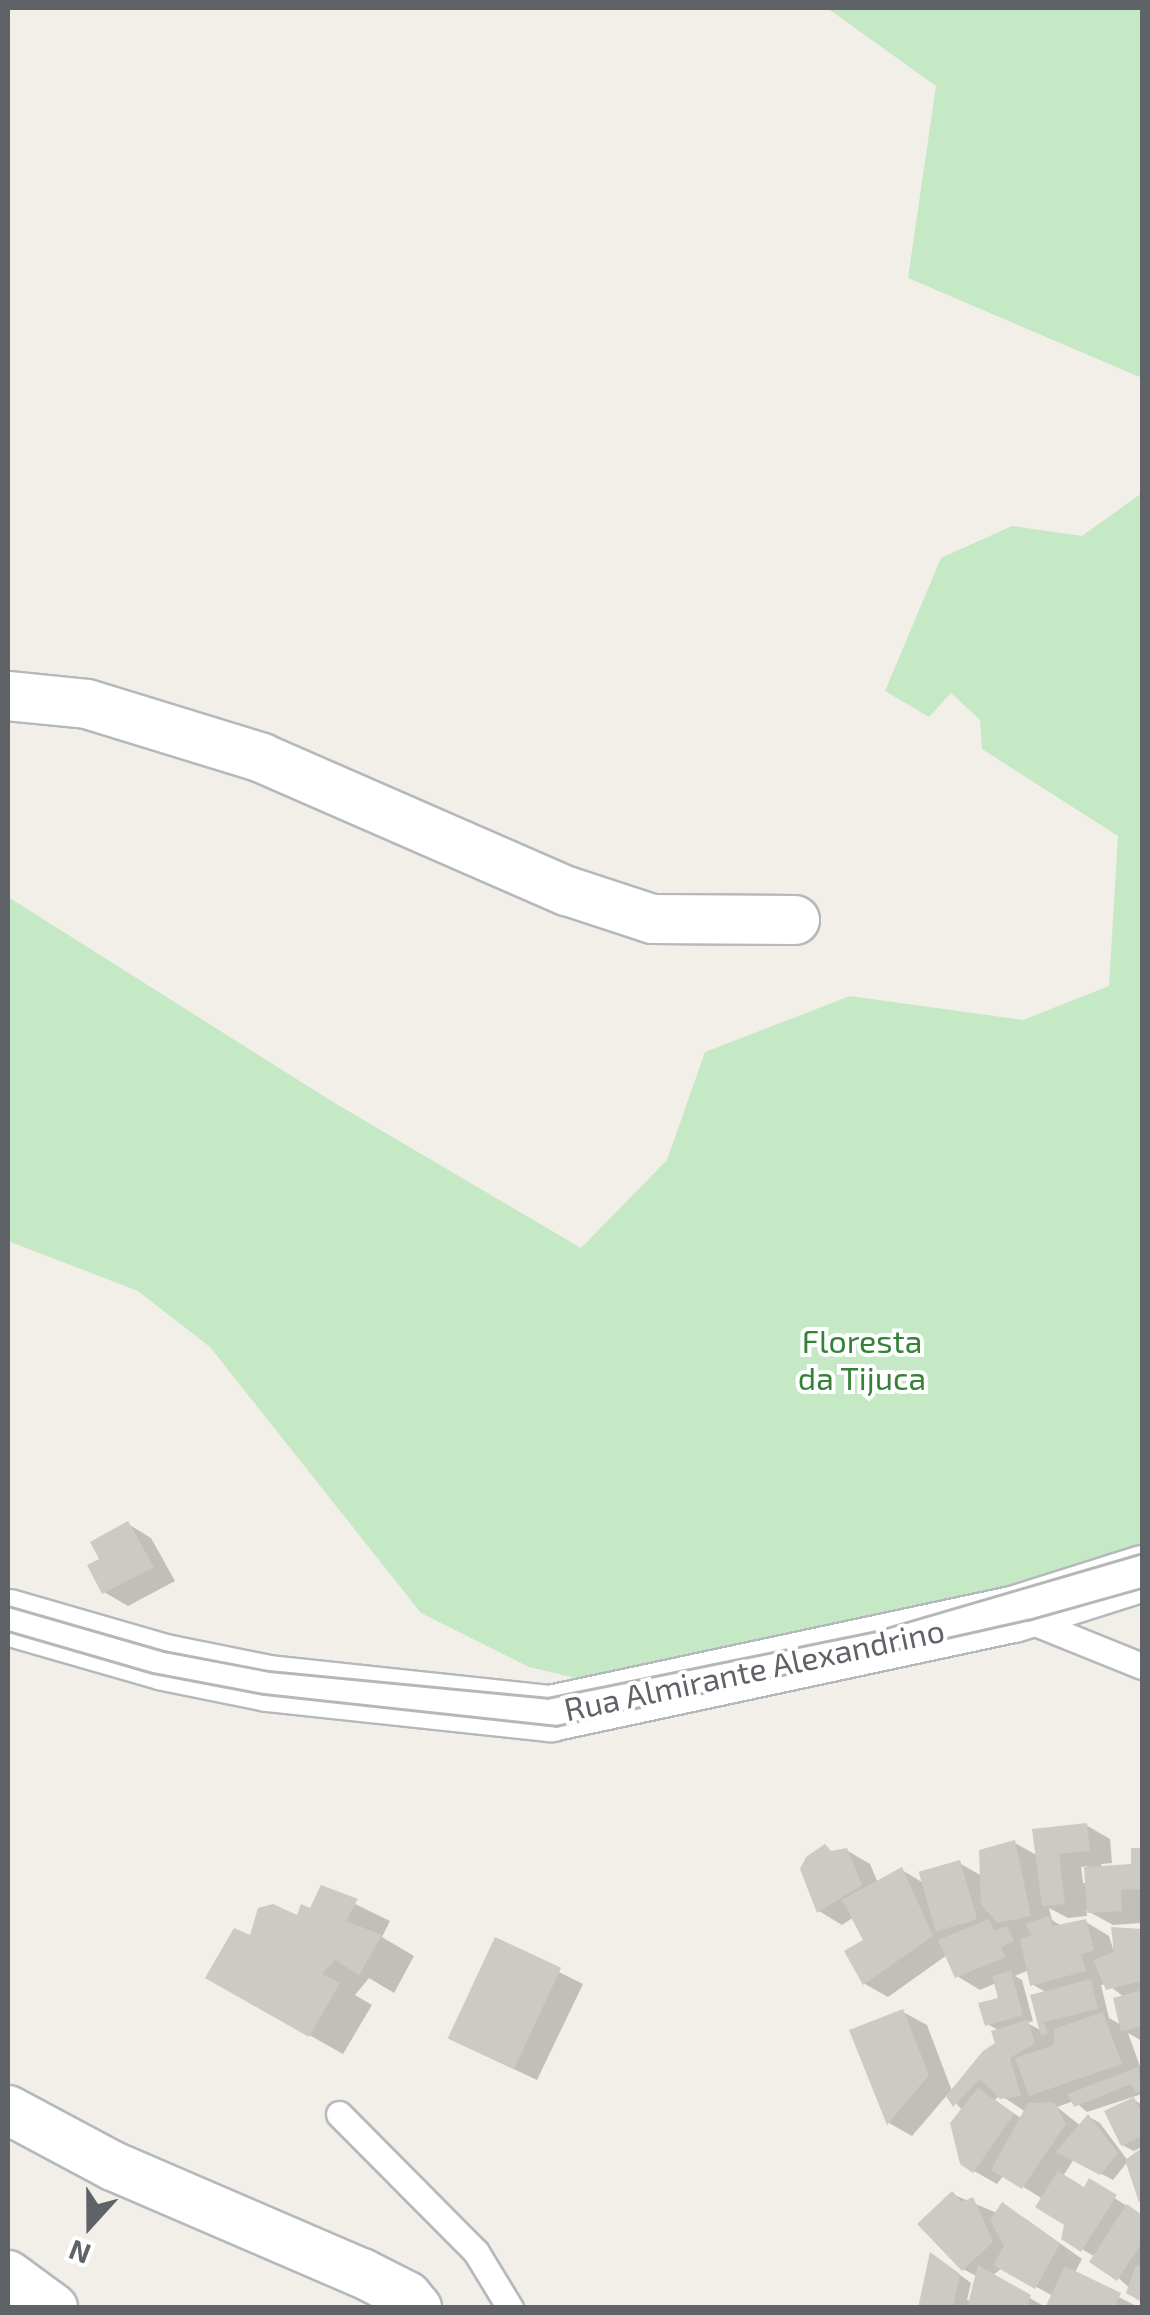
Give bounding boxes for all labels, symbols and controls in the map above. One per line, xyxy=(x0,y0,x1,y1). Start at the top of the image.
park label: Floresta da Tijuca xyxy=(797,1322,927,1397)
street label: Rua Almirante Alexandrino xyxy=(560,1610,948,1728)
north arrow xyxy=(40,2175,140,2275)
text: N xyxy=(64,2234,95,2273)

